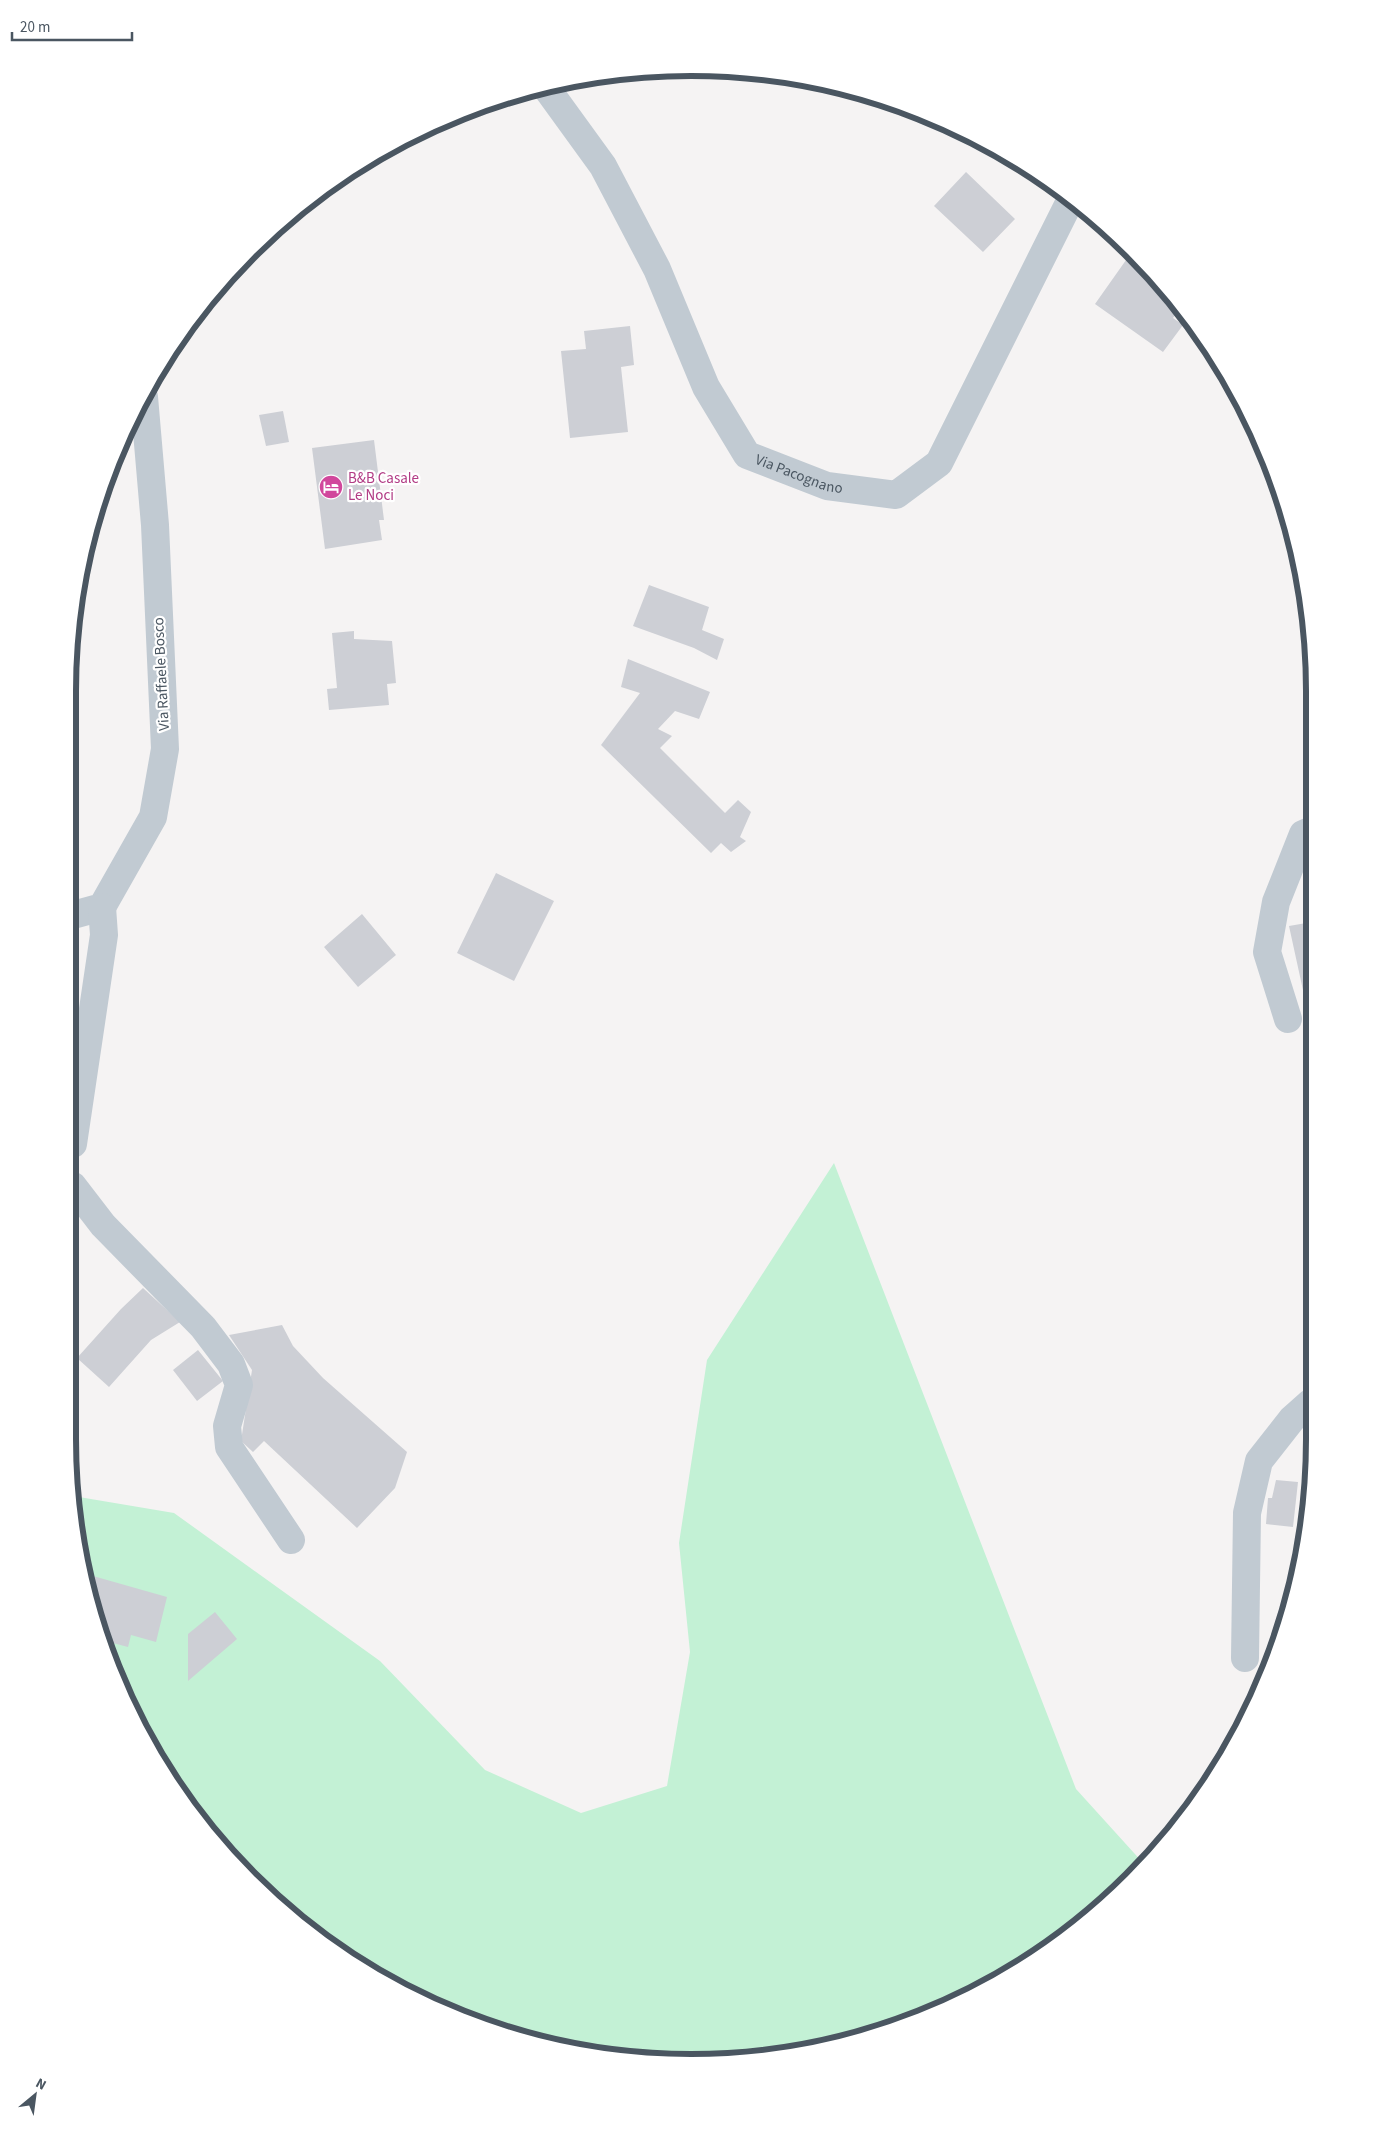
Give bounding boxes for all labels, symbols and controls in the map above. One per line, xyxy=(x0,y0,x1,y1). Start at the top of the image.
scale bar xyxy=(12,10,132,42)
text: 20 m xyxy=(20,17,50,38)
street label: Via Pacognano xyxy=(752,449,844,499)
place label: B&B Casale Le Noci xyxy=(348,468,419,506)
hotel icon: B&B Casale Le Noci xyxy=(318,474,344,500)
street label: Via Raffaele Bosco xyxy=(148,617,175,731)
north arrow xyxy=(10,2070,60,2120)
text: N xyxy=(32,2074,50,2096)

